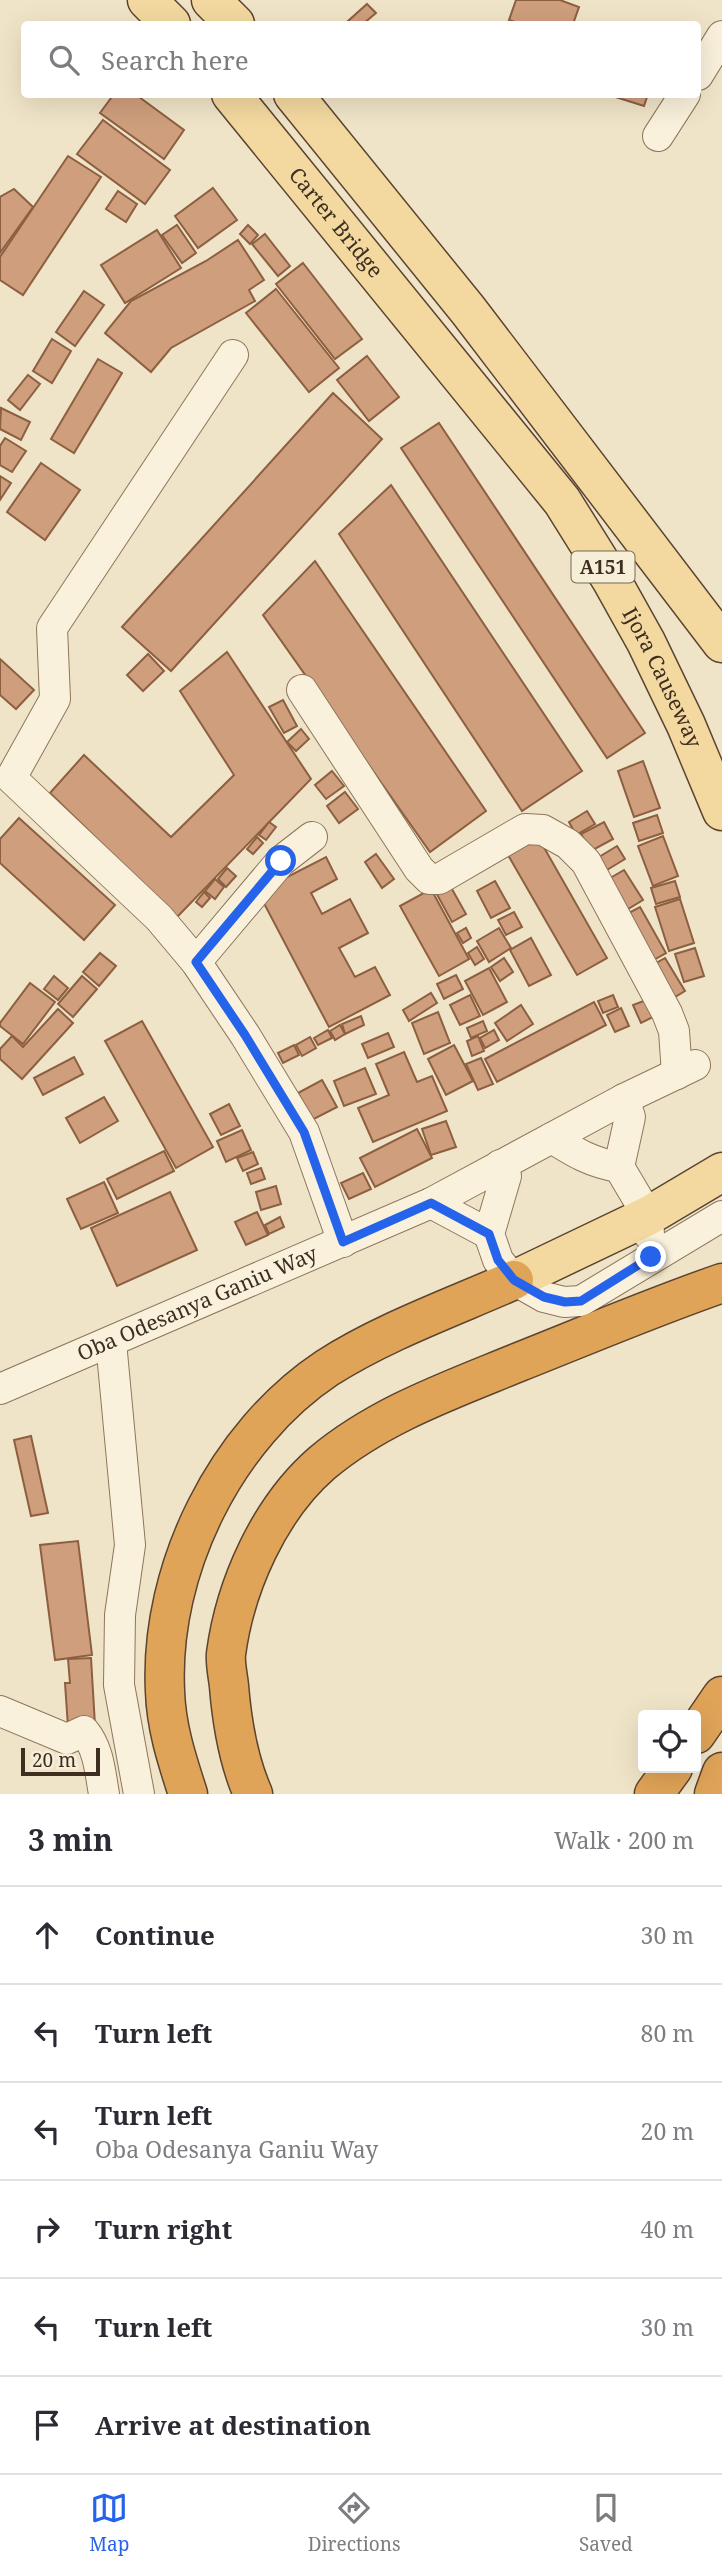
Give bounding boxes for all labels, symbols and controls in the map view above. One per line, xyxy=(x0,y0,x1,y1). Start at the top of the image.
search box xyxy=(21,21,701,98)
icon: search xyxy=(45,41,83,79)
text: Search here xyxy=(101,42,249,78)
street label: Carter Bridge xyxy=(283,161,390,283)
road number: A151 xyxy=(572,552,634,582)
street label: Ijora Causeway xyxy=(616,602,709,752)
route start xyxy=(265,845,296,876)
street label: Oba Odesanya Ganiu Way xyxy=(73,1239,322,1367)
route end xyxy=(635,1241,666,1272)
map controls xyxy=(638,1710,701,1773)
button: locate xyxy=(638,1710,701,1773)
scale bar xyxy=(21,1745,100,1777)
text: 20 m xyxy=(32,1747,76,1773)
text: 3 min xyxy=(28,1819,113,1860)
text: Walk · 200 m xyxy=(554,1824,694,1856)
icon: ahead xyxy=(28,1916,66,1954)
text: Continue xyxy=(95,1917,215,1953)
text: 30 m xyxy=(641,1919,694,1951)
icon: left xyxy=(28,2014,66,2052)
text: Turn left xyxy=(95,2015,212,2051)
text: 80 m xyxy=(641,2017,694,2049)
text: Turn left xyxy=(95,2097,212,2133)
icon: left xyxy=(28,2112,66,2150)
text: 20 m xyxy=(641,2115,694,2147)
text: Oba Odesanya Ganiu Way xyxy=(95,2133,378,2165)
icon: right xyxy=(28,2210,66,2248)
text: Turn right xyxy=(95,2211,232,2247)
text: 40 m xyxy=(641,2213,694,2245)
icon: left xyxy=(28,2308,66,2346)
text: Turn left xyxy=(95,2309,212,2345)
text: 30 m xyxy=(641,2311,694,2343)
icon: arrive xyxy=(28,2406,66,2444)
text: Arrive at destination xyxy=(95,2407,371,2443)
tab: Map xyxy=(89,2489,129,2557)
tab: Directions xyxy=(308,2489,401,2557)
tab: Saved xyxy=(579,2489,633,2557)

